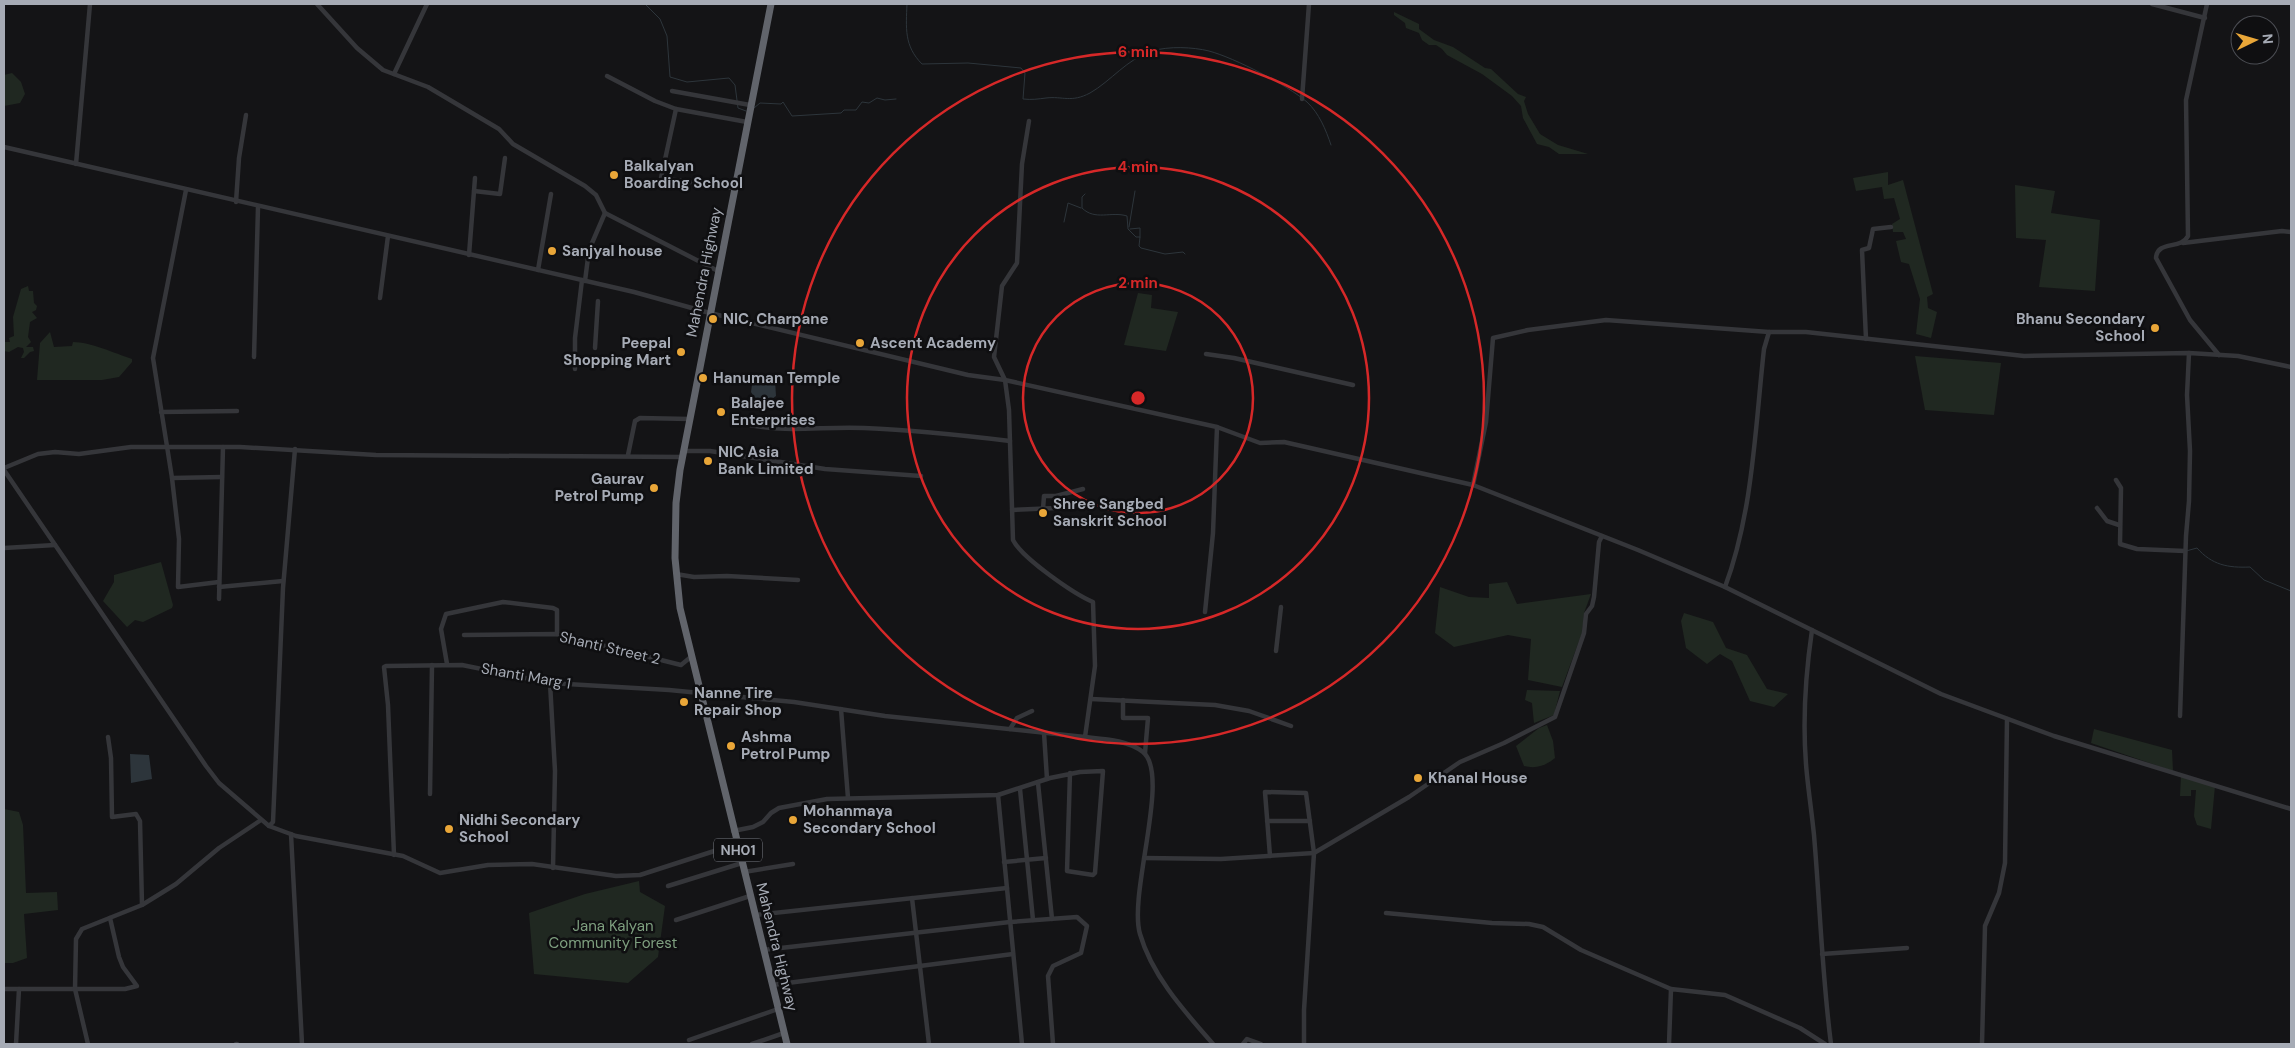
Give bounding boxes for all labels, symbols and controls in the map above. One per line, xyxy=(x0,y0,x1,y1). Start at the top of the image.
north arrow xyxy=(2230,15,2280,65)
text: N xyxy=(2259,33,2277,45)
text: 6 min xyxy=(1118,42,1158,62)
place label: Balkalyan Boarding School xyxy=(624,156,743,193)
text: 4 min xyxy=(1118,157,1158,177)
marker: Balkalyan Boarding School xyxy=(608,169,620,181)
street label: Mahendra Highway xyxy=(682,205,727,339)
place label: Sanjyal house xyxy=(562,241,663,261)
marker: Sanjyal house xyxy=(546,245,558,257)
text: 2 min xyxy=(1118,273,1158,293)
place label: NIC, Charpane xyxy=(723,309,828,329)
place label: Bhanu Secondary School xyxy=(2016,309,2145,346)
marker: NIC, Charpane xyxy=(707,313,719,325)
marker: Bhanu Secondary School xyxy=(2149,322,2161,334)
place label: Peepal Shopping Mart xyxy=(563,333,671,370)
place label: Ascent Academy xyxy=(870,333,996,353)
marker: Ascent Academy xyxy=(854,337,866,349)
marker: Peepal Shopping Mart xyxy=(675,346,687,358)
place label: Hanuman Temple xyxy=(713,368,840,388)
marker: Hanuman Temple xyxy=(697,372,709,384)
centre of rings xyxy=(1129,389,1147,407)
place label: Balajee Enterprises xyxy=(731,393,816,430)
marker: Balajee Enterprises xyxy=(715,406,727,418)
place label: NIC Asia Bank Limited xyxy=(718,442,814,479)
marker: NIC Asia Bank Limited xyxy=(702,455,714,467)
place label: Gaurav Petrol Pump xyxy=(555,469,645,506)
marker: Gaurav Petrol Pump xyxy=(648,482,660,494)
place label: Shree Sangbed Sanskrit School xyxy=(1053,494,1167,531)
marker: Shree Sangbed Sanskrit School xyxy=(1037,507,1049,519)
street label: Shanti Street 2 xyxy=(558,627,662,669)
street label: Shanti Marg 1 xyxy=(480,658,572,694)
place label: Nanne Tire Repair Shop xyxy=(694,683,782,720)
marker: Nanne Tire Repair Shop xyxy=(678,696,690,708)
place label: Ashma Petrol Pump xyxy=(741,727,831,764)
marker: Ashma Petrol Pump xyxy=(725,740,737,752)
place label: Khanal House xyxy=(1428,768,1528,788)
marker: Khanal House xyxy=(1412,772,1424,784)
place label: Mohanmaya Secondary School xyxy=(803,801,936,838)
place label: Nidhi Secondary School xyxy=(459,810,580,847)
marker: Mohanmaya Secondary School xyxy=(787,814,799,826)
marker: Nidhi Secondary School xyxy=(443,823,455,835)
road number: NH01 xyxy=(714,838,762,862)
street label: Mahendra Highway xyxy=(751,881,803,1014)
park label: Jana Kalyan Community Forest xyxy=(549,916,678,953)

